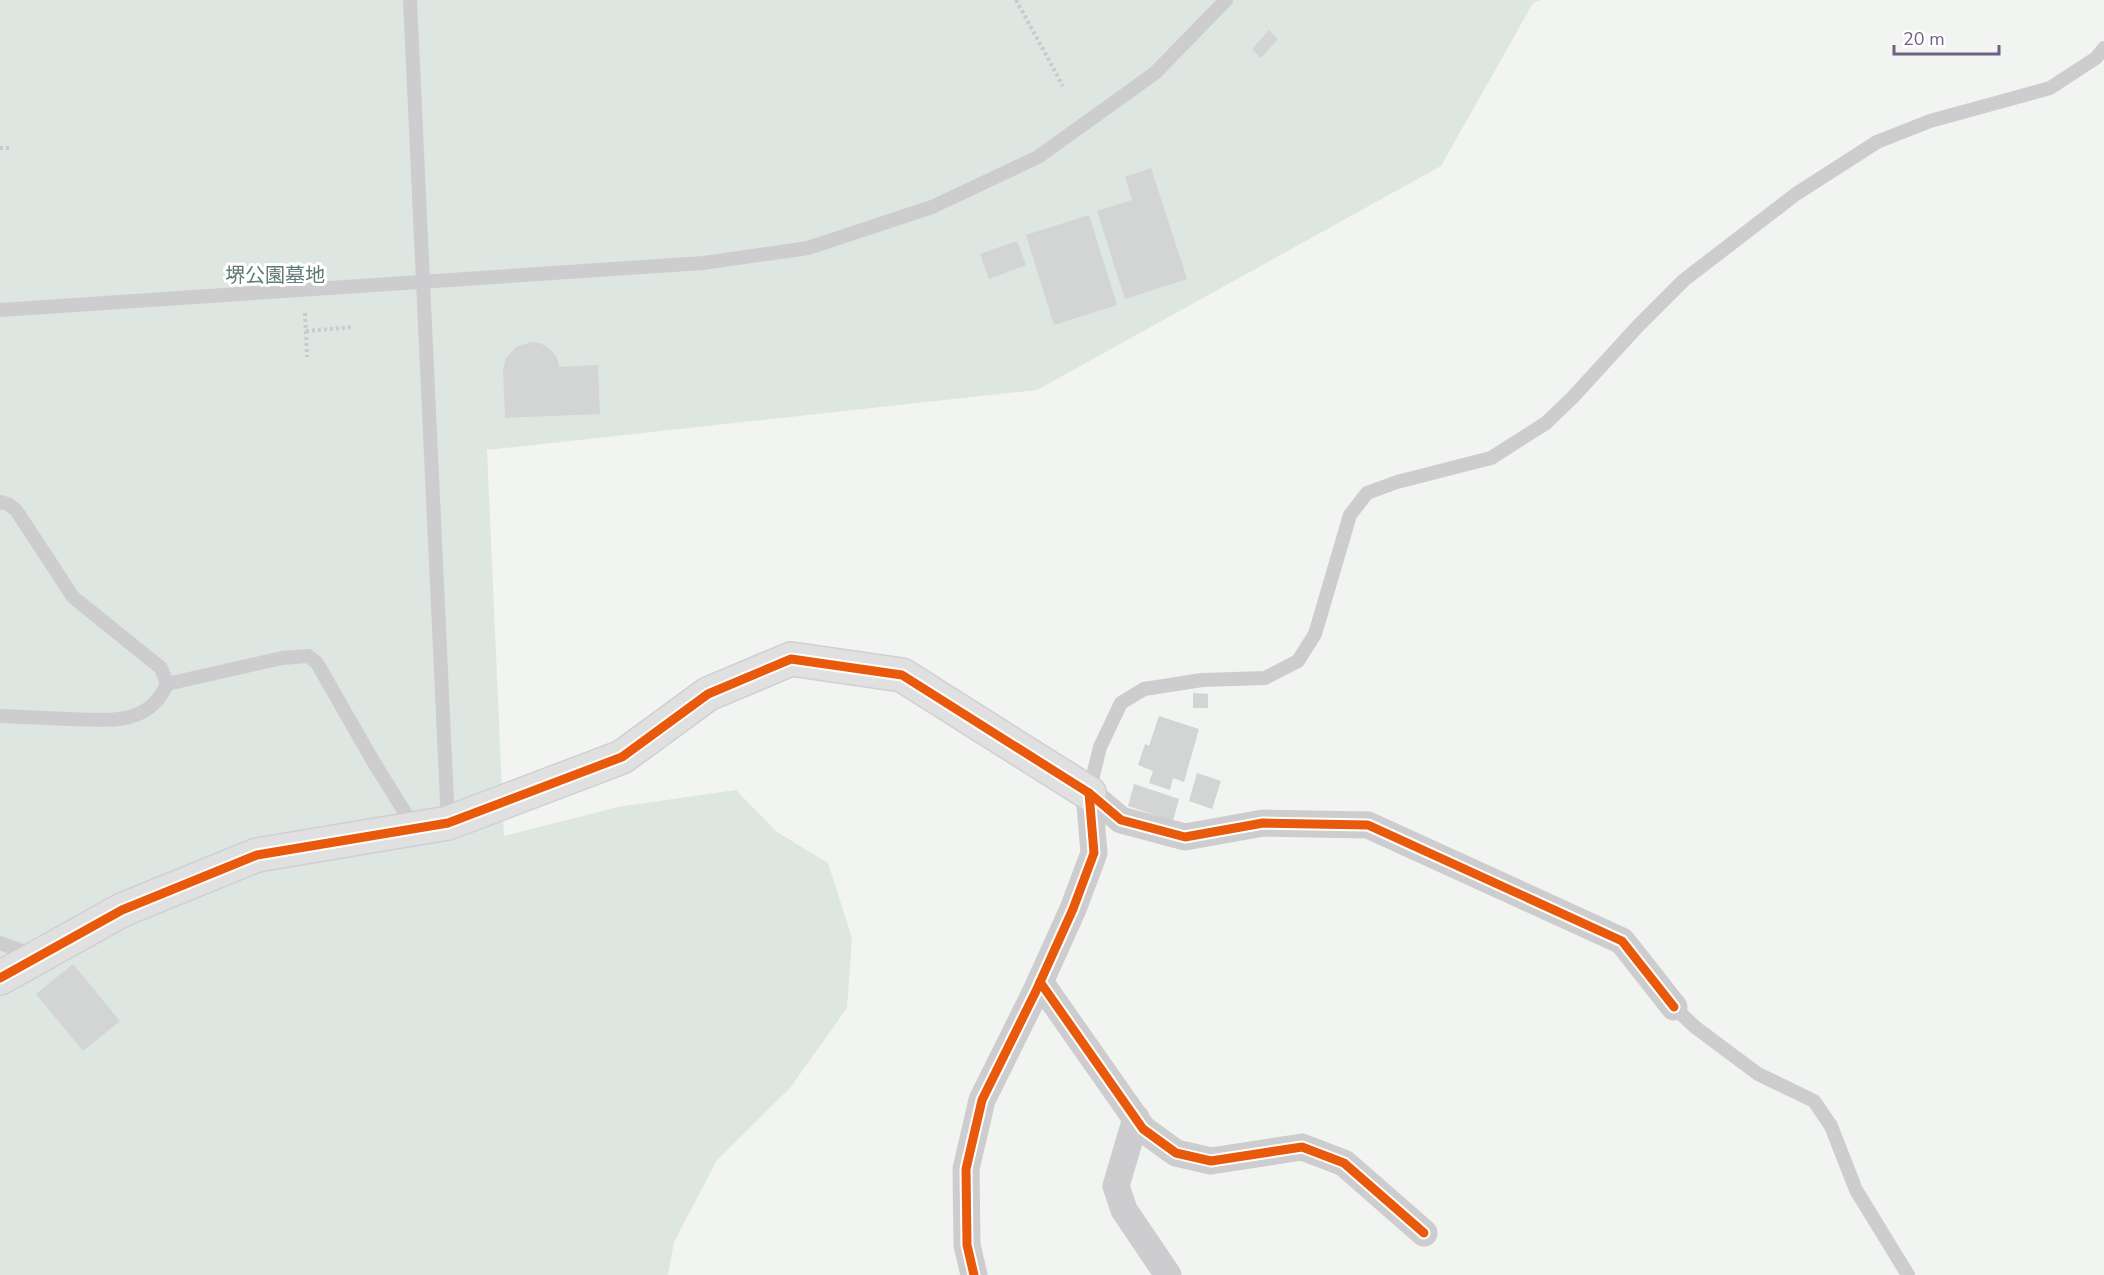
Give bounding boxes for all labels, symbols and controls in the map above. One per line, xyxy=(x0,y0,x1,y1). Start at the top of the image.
scale bar xyxy=(1894,18,1999,56)
text: 20 m xyxy=(1903,27,1945,51)
park label: 堺公園墓地 xyxy=(225,262,325,289)

